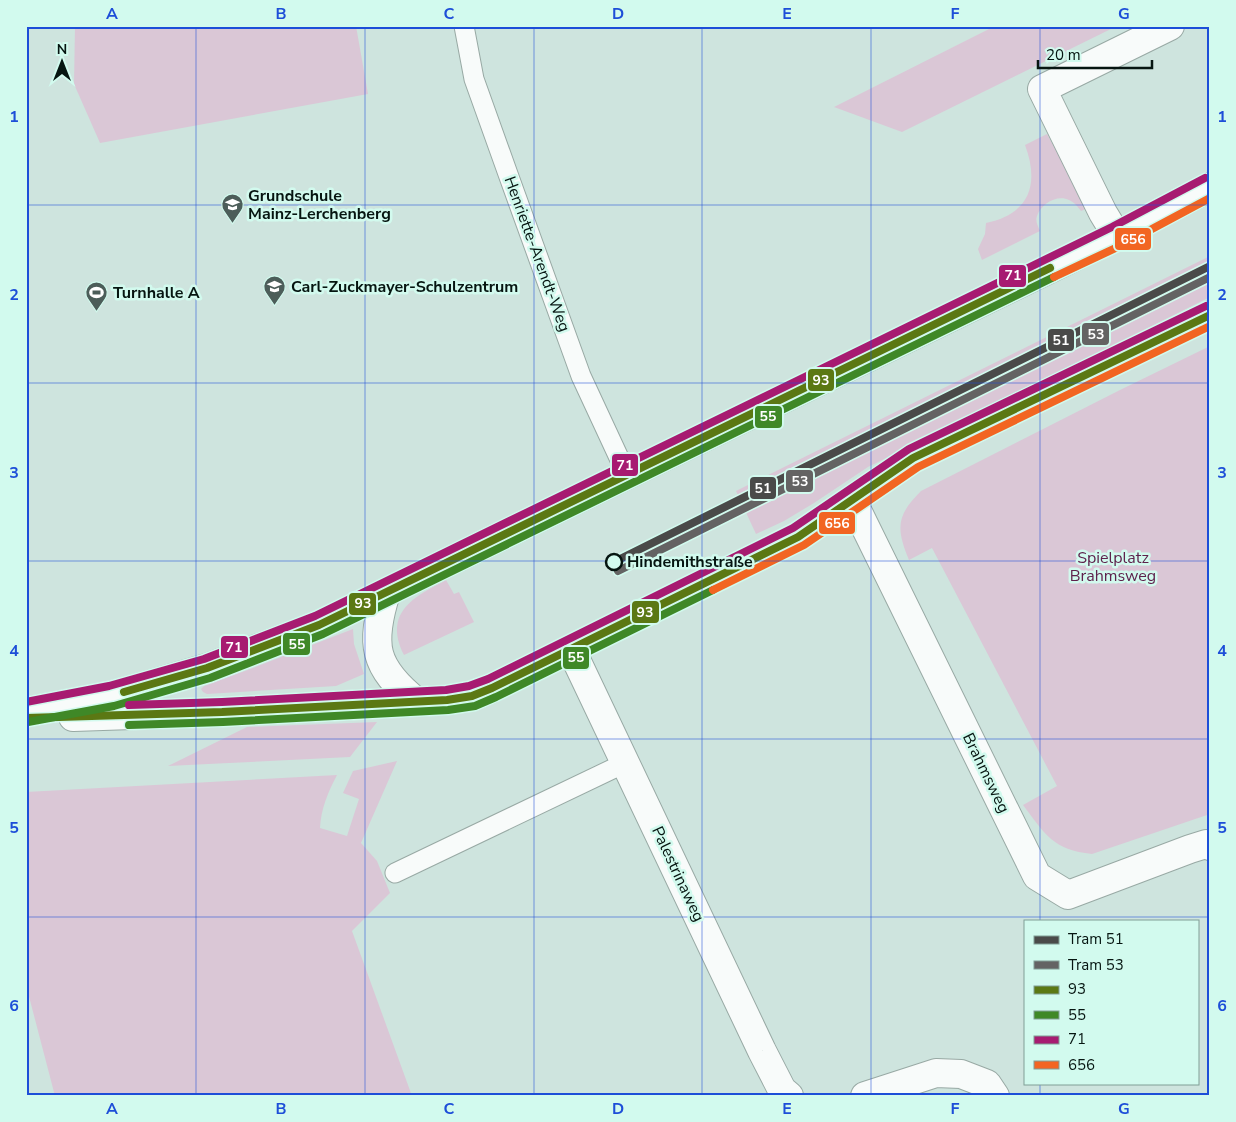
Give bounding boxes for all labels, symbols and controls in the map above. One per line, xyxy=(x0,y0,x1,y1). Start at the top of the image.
text: A xyxy=(106,3,118,25)
text: B xyxy=(275,3,287,25)
text: C xyxy=(444,3,455,25)
text: D xyxy=(612,3,624,25)
text: E xyxy=(782,3,792,25)
text: F xyxy=(951,3,960,25)
text: G xyxy=(1118,3,1130,25)
north arrow xyxy=(38,38,88,88)
scale bar xyxy=(1038,38,1152,70)
text: N xyxy=(57,40,67,59)
text: 20 m xyxy=(1046,45,1081,65)
text: 1 xyxy=(9,106,19,128)
text: 1 xyxy=(1217,106,1227,128)
street label: Henriette-Arendt-Weg xyxy=(499,173,575,335)
place label: Grundschule Mainz-Lerchenberg xyxy=(248,185,391,225)
school or university icon: Grundschule Mainz-Lerchenberg xyxy=(220,193,244,224)
line badge: 656 xyxy=(1114,227,1152,251)
text: 656 xyxy=(1120,230,1146,249)
line badge: 71 xyxy=(998,264,1027,288)
text: 71 xyxy=(1005,266,1021,285)
school or university icon: Carl-Zuckmayer-Schulzentrum xyxy=(263,275,287,306)
place label: Carl-Zuckmayer-Schulzentrum xyxy=(291,276,518,298)
sports icon: Turnhalle A xyxy=(85,281,109,312)
place label: Turnhalle A xyxy=(113,282,200,304)
text: 2 xyxy=(9,284,19,306)
text: 2 xyxy=(1217,284,1227,306)
line badge: 53 xyxy=(1081,322,1110,346)
text: 53 xyxy=(1088,325,1104,344)
line badge: 51 xyxy=(1047,328,1075,352)
text: 51 xyxy=(1053,331,1069,350)
line badge: 93 xyxy=(807,368,835,392)
text: 93 xyxy=(813,371,829,390)
line badge: 55 xyxy=(754,405,783,429)
text: 55 xyxy=(760,407,776,426)
line badge: 71 xyxy=(611,453,639,477)
text: 71 xyxy=(617,456,633,475)
text: 3 xyxy=(9,462,19,484)
text: 3 xyxy=(1217,462,1227,484)
line badge: 53 xyxy=(785,469,814,493)
text: 53 xyxy=(792,472,808,491)
line badge: 51 xyxy=(749,476,777,500)
text: 51 xyxy=(755,479,771,498)
line badge: 656 xyxy=(818,511,856,535)
text: 656 xyxy=(824,514,850,533)
park label: Spielplatz Brahmsweg xyxy=(1070,547,1156,587)
place label: Hindemithstraße xyxy=(627,551,753,573)
marker: Hindemithstraße xyxy=(605,553,623,571)
line badge: 93 xyxy=(348,592,377,616)
text: 93 xyxy=(355,594,371,613)
line badge: 93 xyxy=(631,600,660,624)
text: 93 xyxy=(637,603,653,622)
line badge: 55 xyxy=(282,632,311,656)
line badge: 71 xyxy=(220,635,249,659)
text: 55 xyxy=(289,635,305,654)
text: 71 xyxy=(226,638,242,657)
text: 4 xyxy=(9,640,19,662)
text: 4 xyxy=(1217,640,1227,662)
line badge: 55 xyxy=(562,646,590,670)
text: 55 xyxy=(568,648,584,667)
street label: Brahmsweg xyxy=(957,729,1015,817)
text: 5 xyxy=(9,817,19,839)
text: 5 xyxy=(1217,817,1227,839)
street label: Palestrinaweg xyxy=(646,823,710,925)
legend xyxy=(1024,920,1198,1084)
text: Tram 51 xyxy=(1068,929,1124,949)
text: Tram 53 xyxy=(1068,955,1124,975)
text: 93 xyxy=(1068,979,1086,999)
text: 6 xyxy=(9,995,19,1017)
text: 6 xyxy=(1217,995,1227,1017)
text: 55 xyxy=(1068,1005,1086,1025)
text: 71 xyxy=(1068,1029,1086,1049)
text: 656 xyxy=(1068,1055,1095,1075)
text: A xyxy=(106,1098,118,1120)
text: B xyxy=(275,1098,287,1120)
text: C xyxy=(444,1098,455,1120)
text: D xyxy=(612,1098,624,1120)
text: E xyxy=(782,1098,792,1120)
text: F xyxy=(951,1098,960,1120)
text: G xyxy=(1118,1098,1130,1120)

